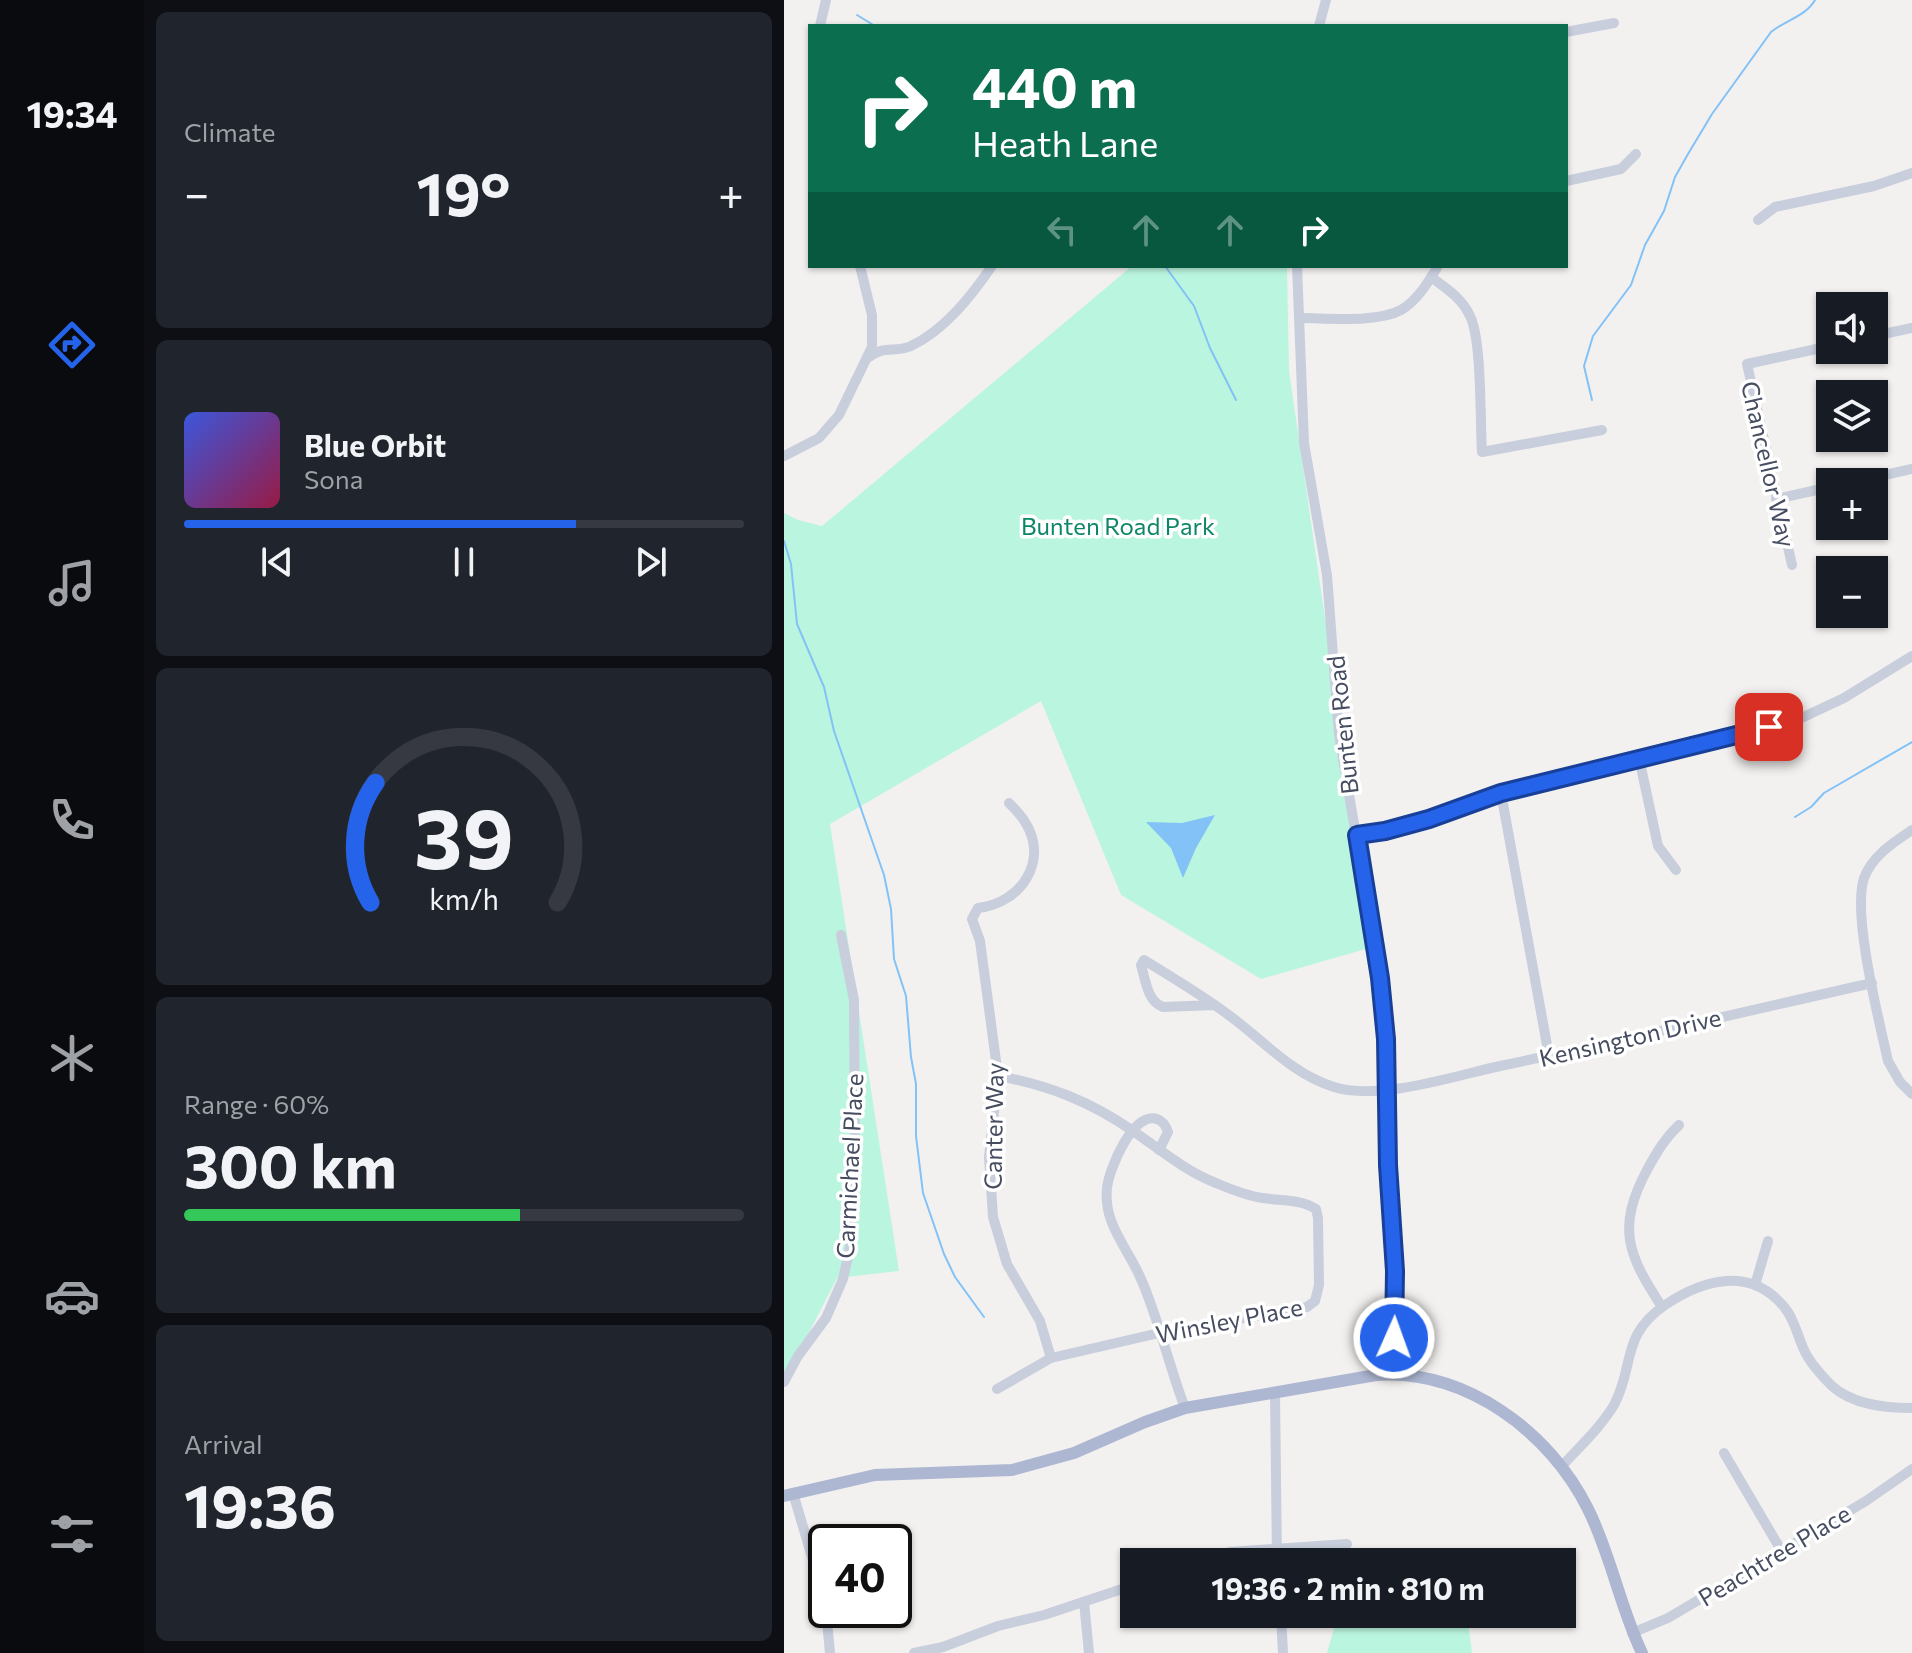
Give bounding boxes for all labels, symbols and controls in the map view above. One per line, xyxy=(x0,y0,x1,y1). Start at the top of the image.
text: 440 m xyxy=(972,51,1137,120)
icon: right xyxy=(840,56,944,160)
text: 19:34 xyxy=(26,91,118,135)
text: Climate xyxy=(184,116,276,147)
text: Heath Lane xyxy=(972,120,1158,164)
text: 19° xyxy=(416,155,511,228)
text: − xyxy=(184,165,209,219)
text: + xyxy=(718,165,744,219)
icon: left xyxy=(1040,208,1084,252)
icon: ahead xyxy=(1124,208,1168,252)
icon: ahead xyxy=(1208,208,1252,252)
icon: right xyxy=(1292,208,1336,252)
map controls xyxy=(1816,292,1888,628)
button: sound xyxy=(1816,292,1888,364)
icon: directions xyxy=(44,317,100,373)
street label: Chancellor Way xyxy=(1736,378,1802,550)
button: layers xyxy=(1816,380,1888,452)
text: Blue Orbit xyxy=(304,426,446,463)
text: Sona xyxy=(304,463,363,494)
button: + xyxy=(1816,468,1888,540)
park label: Bunten Road Park xyxy=(1021,511,1215,540)
icon: previous xyxy=(255,540,299,584)
icon: pause xyxy=(442,540,486,584)
icon: next xyxy=(629,540,673,584)
icon: music xyxy=(44,555,100,611)
button: − xyxy=(1816,556,1888,628)
street label: Bunten Road xyxy=(1320,654,1364,796)
pin xyxy=(1735,693,1803,761)
icon: arrive xyxy=(1747,705,1791,749)
text: 39 xyxy=(414,783,514,885)
icon: phone xyxy=(44,792,100,848)
text: km/h xyxy=(429,881,499,916)
street label: Kensington Drive xyxy=(1536,1002,1724,1072)
icon: climate xyxy=(44,1030,100,1086)
street label: Canter Way xyxy=(977,1062,1009,1190)
street label: Carmichael Place xyxy=(830,1073,868,1259)
text: Range · 60% xyxy=(184,1088,329,1119)
text: 300 km xyxy=(184,1127,397,1200)
icon: car xyxy=(44,1268,100,1324)
street label: Winsley Place xyxy=(1153,1292,1305,1348)
position arrow xyxy=(1352,1296,1436,1380)
text: Arrival xyxy=(184,1428,263,1459)
text: 19:36 xyxy=(184,1467,336,1540)
street label: Peachtree Place xyxy=(1693,1498,1855,1612)
icon: filters xyxy=(44,1506,100,1562)
speed limit sign: 40 xyxy=(808,1524,912,1628)
text: 19:36 · 2 min · 810 m xyxy=(1211,1569,1485,1606)

